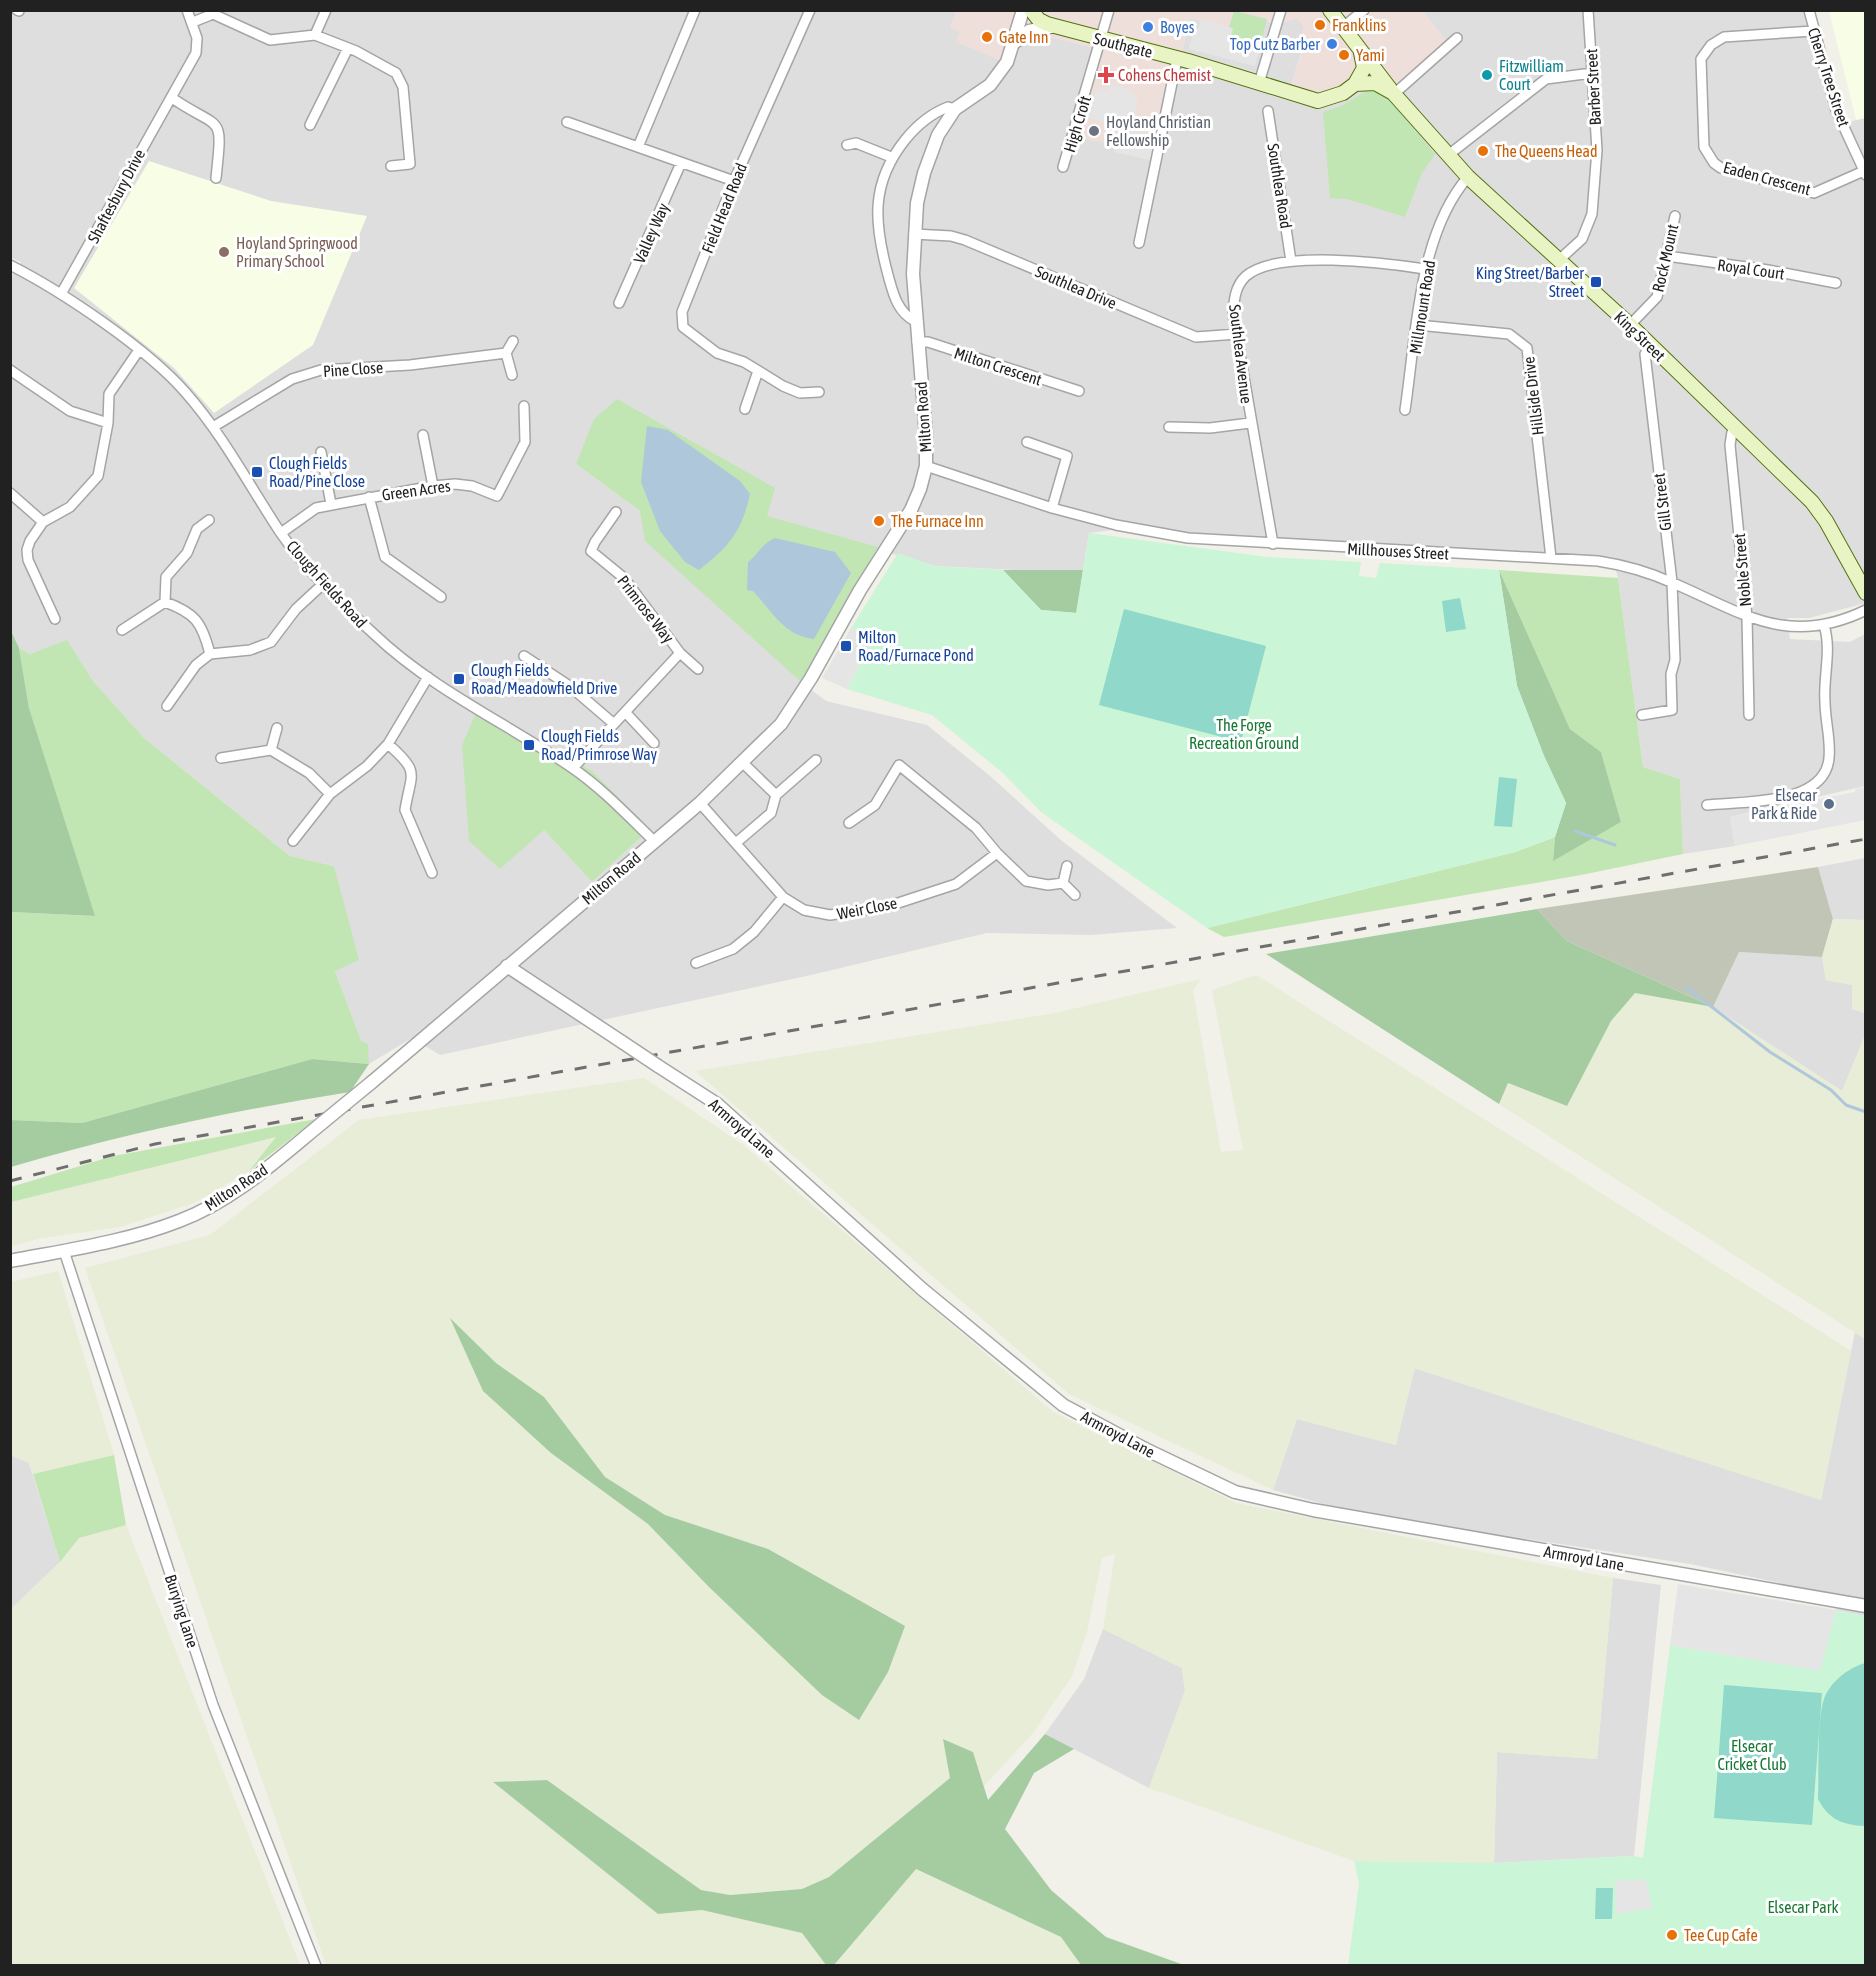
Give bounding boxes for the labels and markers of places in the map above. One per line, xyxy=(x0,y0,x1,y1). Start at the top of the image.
place label: Franklins xyxy=(1332,16,1386,34)
place label: Boyes xyxy=(1160,18,1195,37)
marker: Franklins xyxy=(1313,18,1327,32)
marker: Boyes xyxy=(1141,20,1155,34)
place label: Gate Inn xyxy=(999,28,1048,46)
marker: Gate Inn xyxy=(980,30,994,44)
place label: Top Cutz Barber xyxy=(1230,35,1320,54)
marker: Top Cutz Barber xyxy=(1325,37,1339,51)
place label: Yami xyxy=(1356,46,1385,64)
marker: Yami xyxy=(1337,48,1351,62)
place label: Fitzwilliam Court xyxy=(1499,57,1564,93)
place label: Cohens Chemist xyxy=(1118,66,1211,84)
marker: Cohens Chemist xyxy=(1099,68,1113,82)
marker: Fitzwilliam Court xyxy=(1480,68,1494,82)
place label: Hoyland Christian Fellowship xyxy=(1106,113,1211,150)
marker: Hoyland Christian Fellowship xyxy=(1087,124,1101,138)
place label: The Queens Head xyxy=(1495,142,1598,160)
marker: The Queens Head xyxy=(1476,144,1490,158)
place label: Hoyland Springwood Primary School xyxy=(236,234,358,271)
marker: Hoyland Springwood Primary School xyxy=(217,245,231,259)
place label: King Street/Barber Street xyxy=(1476,264,1584,300)
marker: King Street/Barber Street xyxy=(1589,275,1603,289)
place label: Clough Fields Road/Pine Close xyxy=(269,454,365,490)
marker: Clough Fields Road/Pine Close xyxy=(250,465,264,479)
place label: The Furnace Inn xyxy=(891,512,984,530)
marker: The Furnace Inn xyxy=(872,514,886,528)
place label: Milton Road/Furnace Pond xyxy=(858,628,974,664)
marker: Milton Road/Furnace Pond xyxy=(839,639,853,653)
place label: Clough Fields Road/Meadowfield Drive xyxy=(471,661,617,697)
marker: Clough Fields Road/Meadowfield Drive xyxy=(452,672,466,686)
place label: Clough Fields Road/Primrose Way xyxy=(541,727,658,764)
marker: Clough Fields Road/Primrose Way xyxy=(522,738,536,752)
place label: Elsecar Park & Ride xyxy=(1751,786,1817,822)
marker: Elsecar Park & Ride xyxy=(1822,797,1836,811)
place label: Tee Cup Cafe xyxy=(1684,1926,1758,1945)
marker: Tee Cup Cafe xyxy=(1665,1928,1679,1942)

